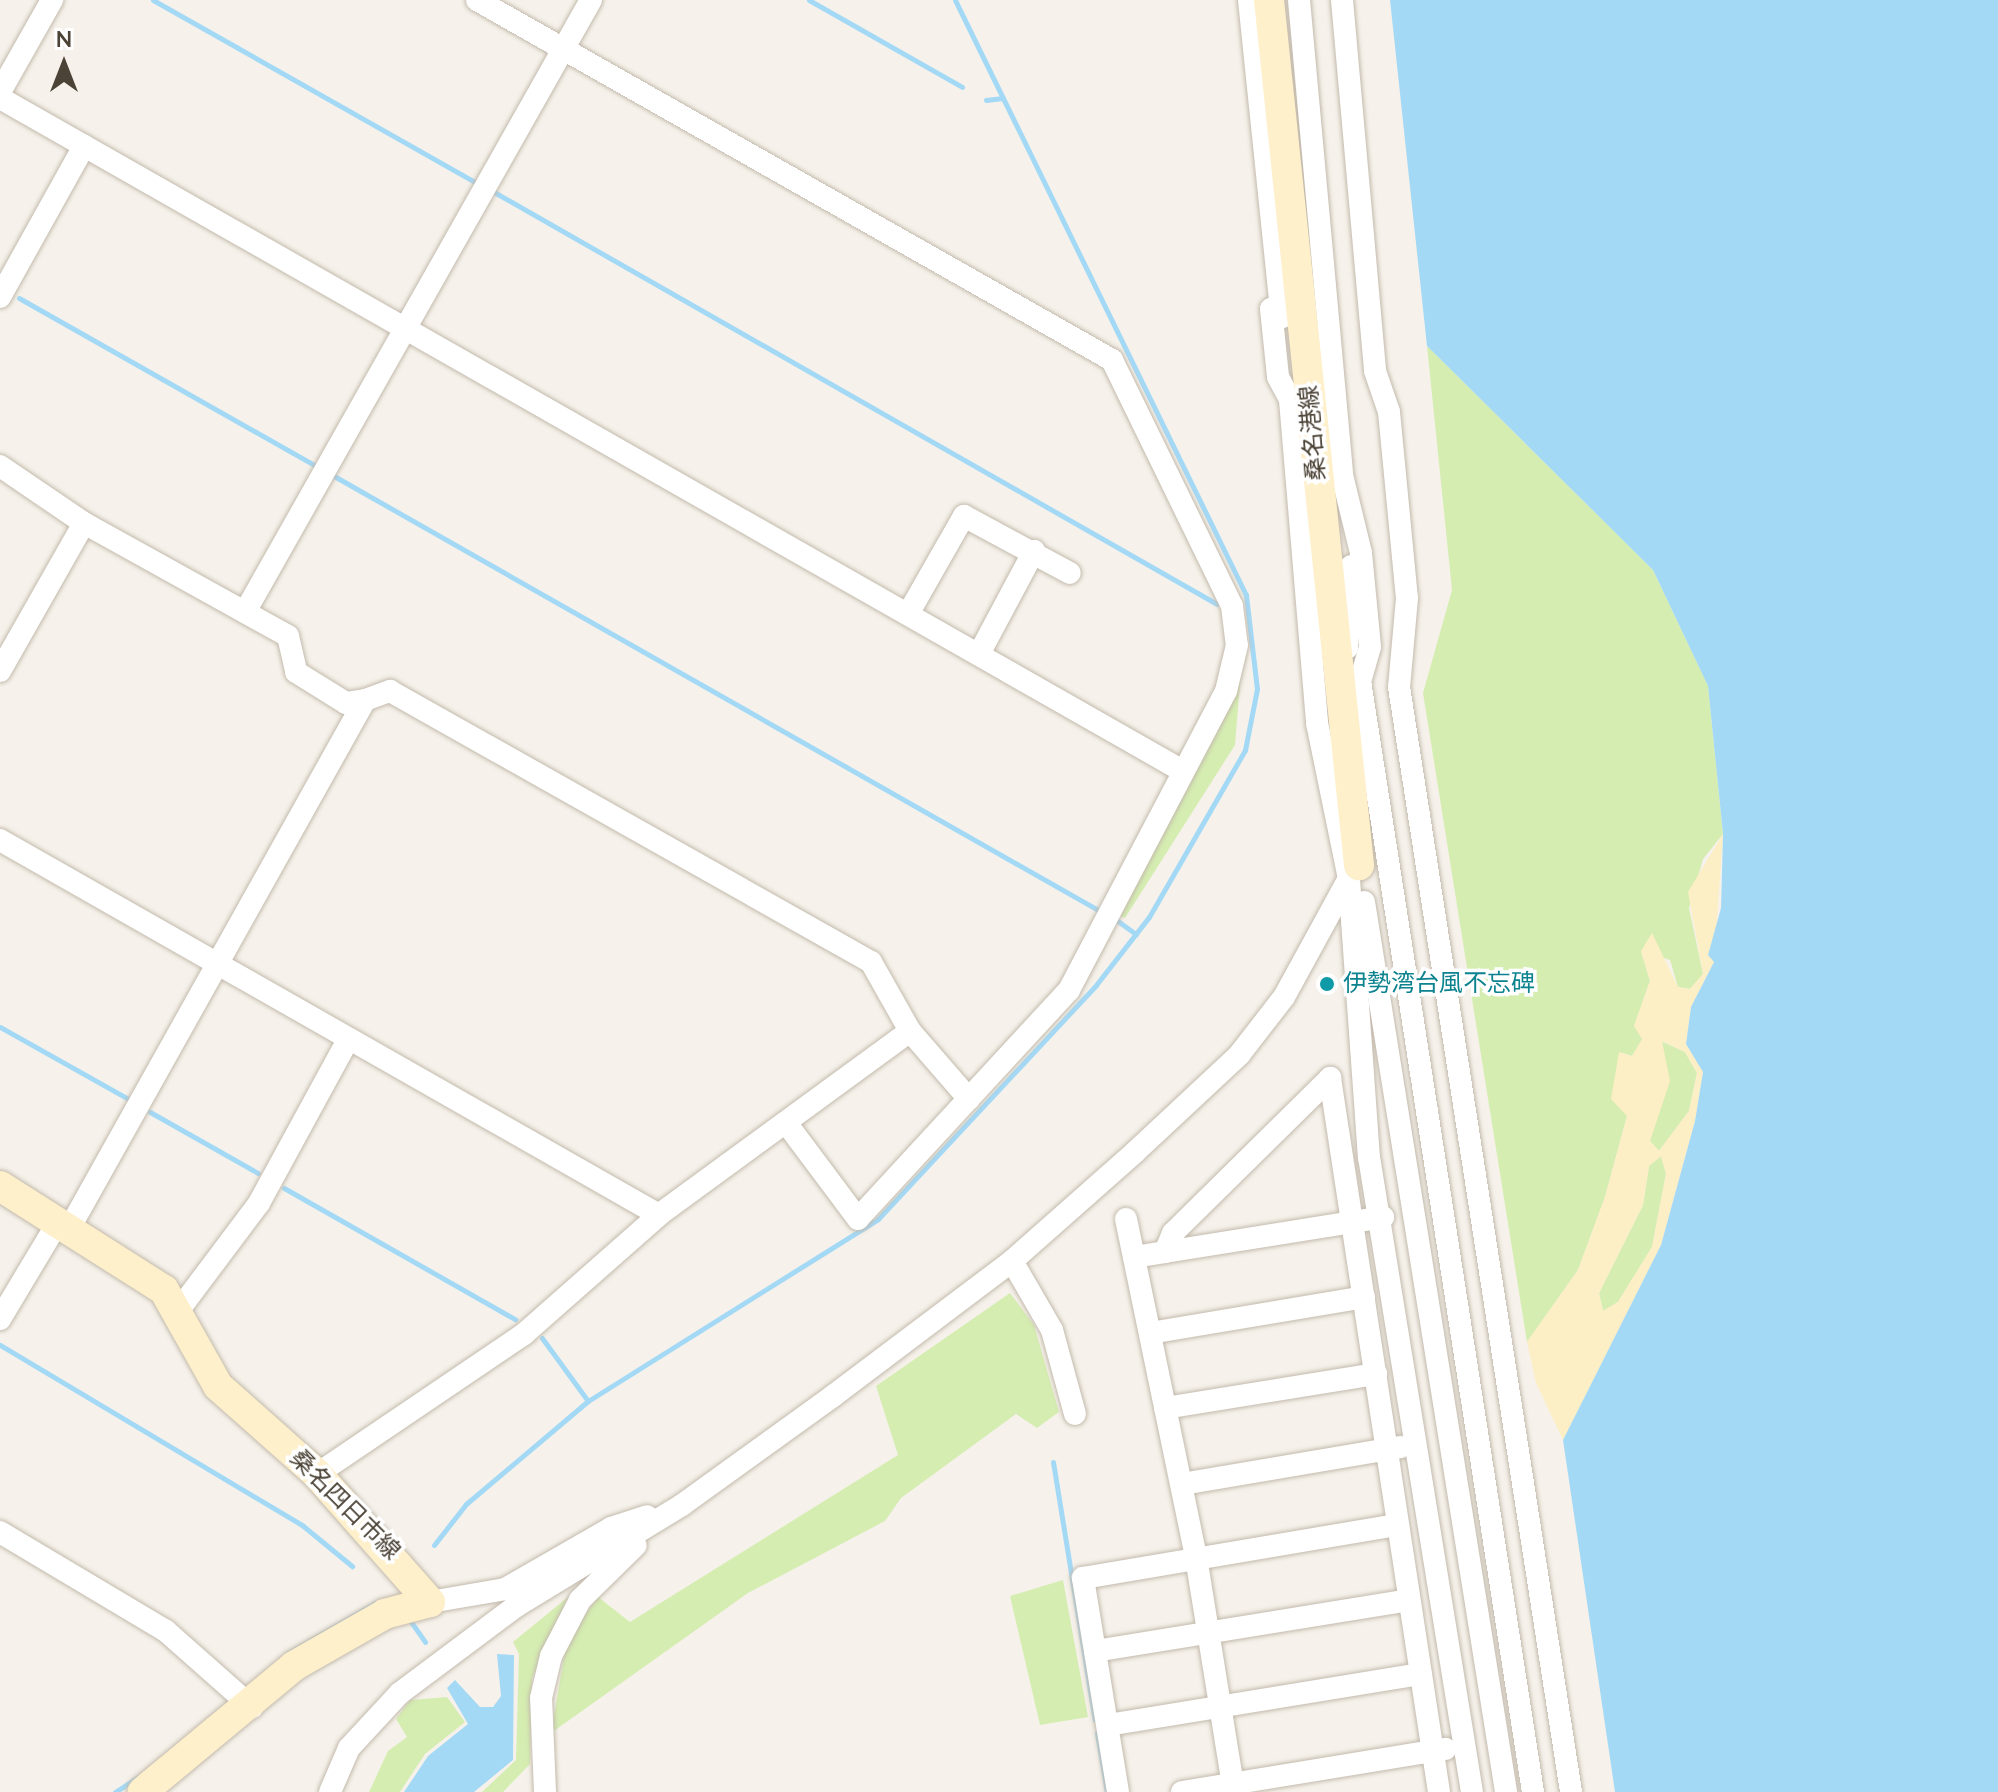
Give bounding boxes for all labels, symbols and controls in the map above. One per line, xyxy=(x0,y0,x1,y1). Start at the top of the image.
north arrow xyxy=(24,24,104,104)
text: N xyxy=(56,25,72,55)
street label: 桑名港線 xyxy=(1294,384,1332,482)
place label: 伊勢湾台風不忘碑 xyxy=(1343,970,1535,998)
marker: 伊勢湾台風不忘碑 xyxy=(1318,975,1336,993)
street label: 桑名四日市線 xyxy=(284,1444,406,1566)

